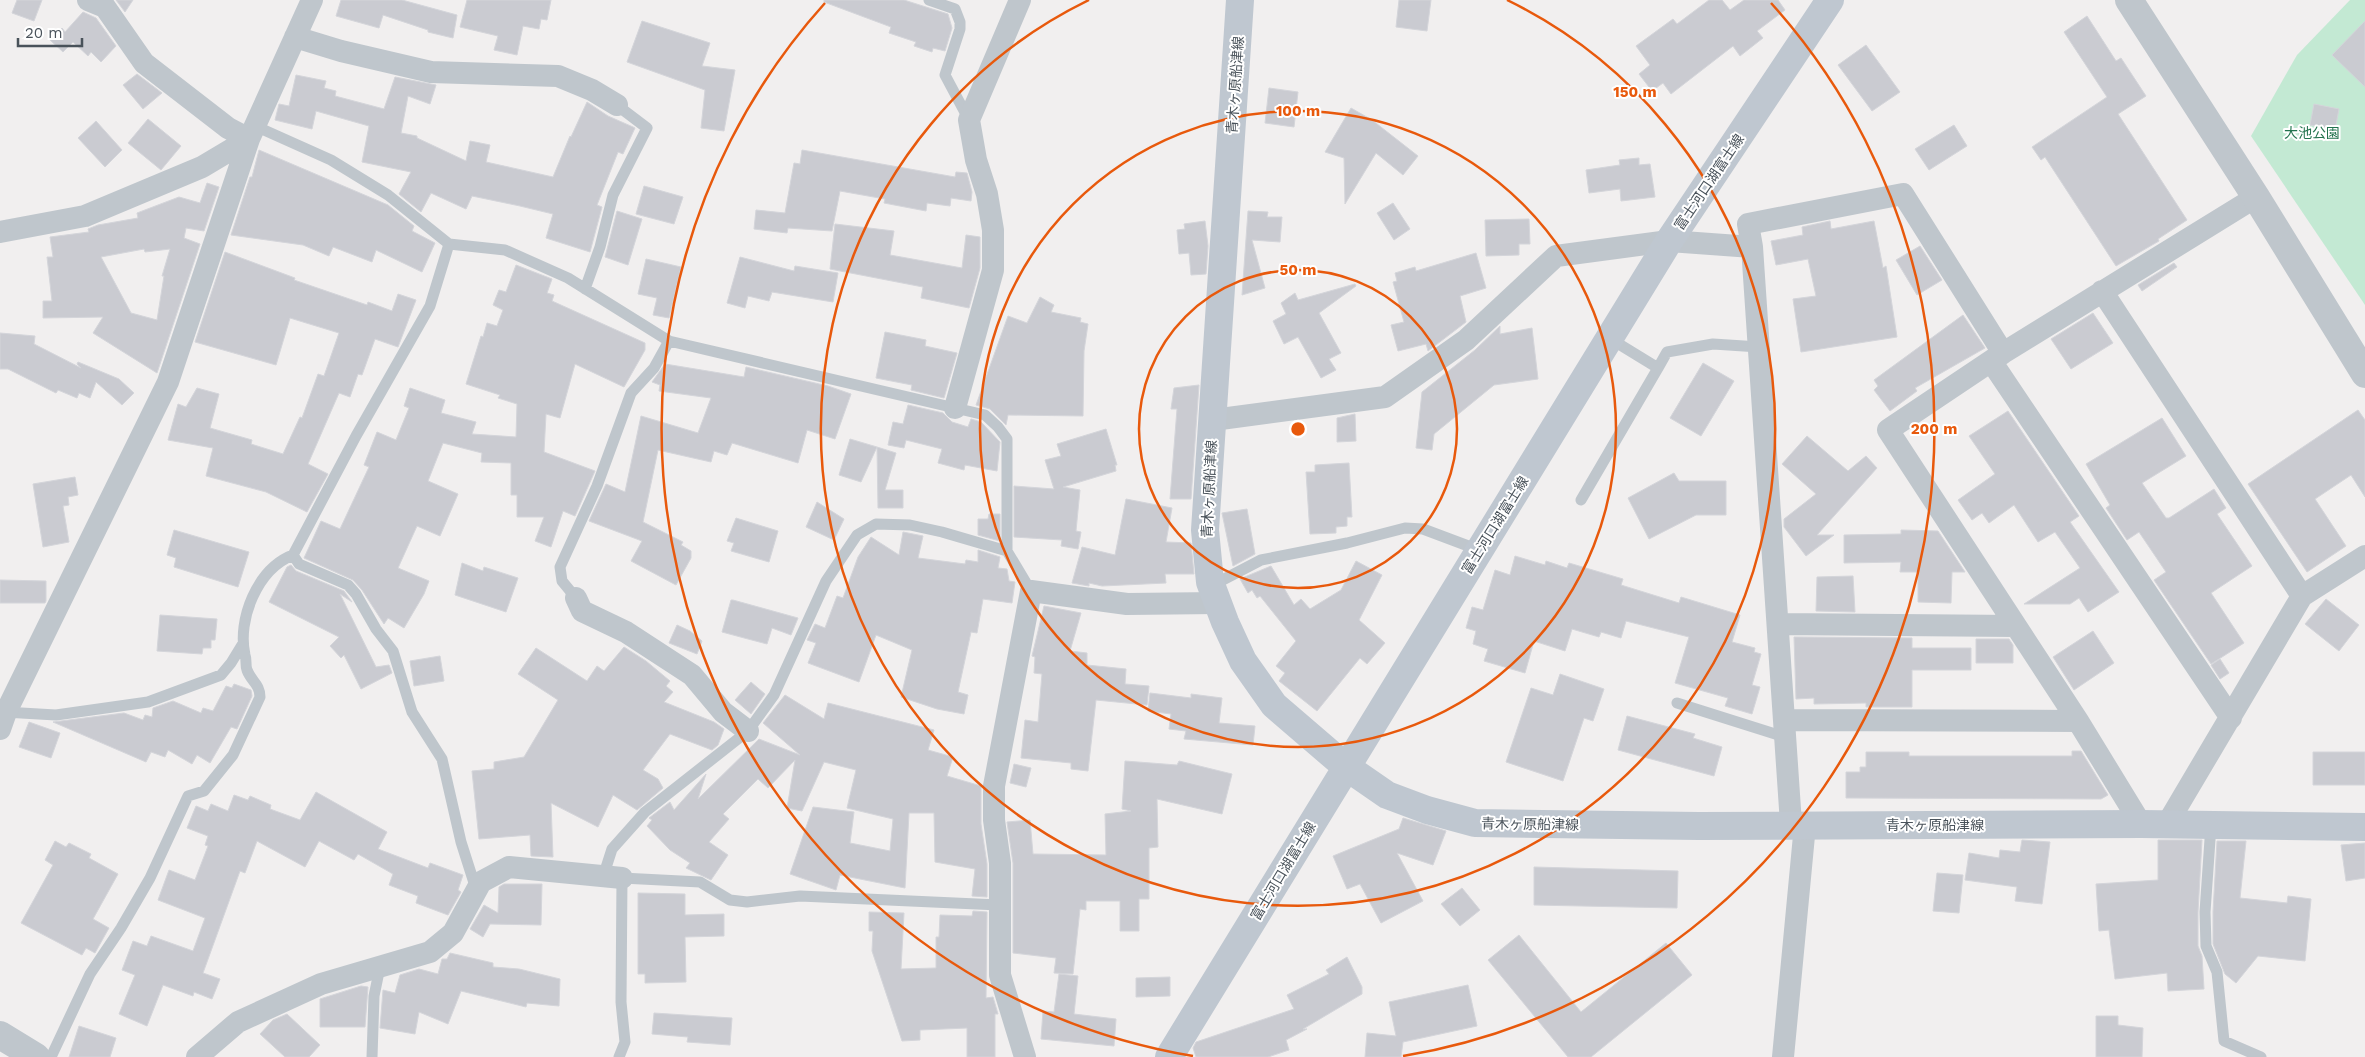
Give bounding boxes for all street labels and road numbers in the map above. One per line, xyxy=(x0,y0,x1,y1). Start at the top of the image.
street label: 青木ヶ原船津線 xyxy=(1224,36,1246,134)
street label: 富士河口湖富士線 xyxy=(1671,131,1747,233)
street label: 青木ヶ原船津線 xyxy=(1198,440,1220,538)
street label: 富士河口湖富士線 xyxy=(1459,473,1531,577)
street label: 青木ヶ原船津線 xyxy=(1481,815,1579,833)
street label: 青木ヶ原船津線 xyxy=(1886,817,1984,833)
street label: 富士河口湖富士線 xyxy=(1247,819,1319,923)

